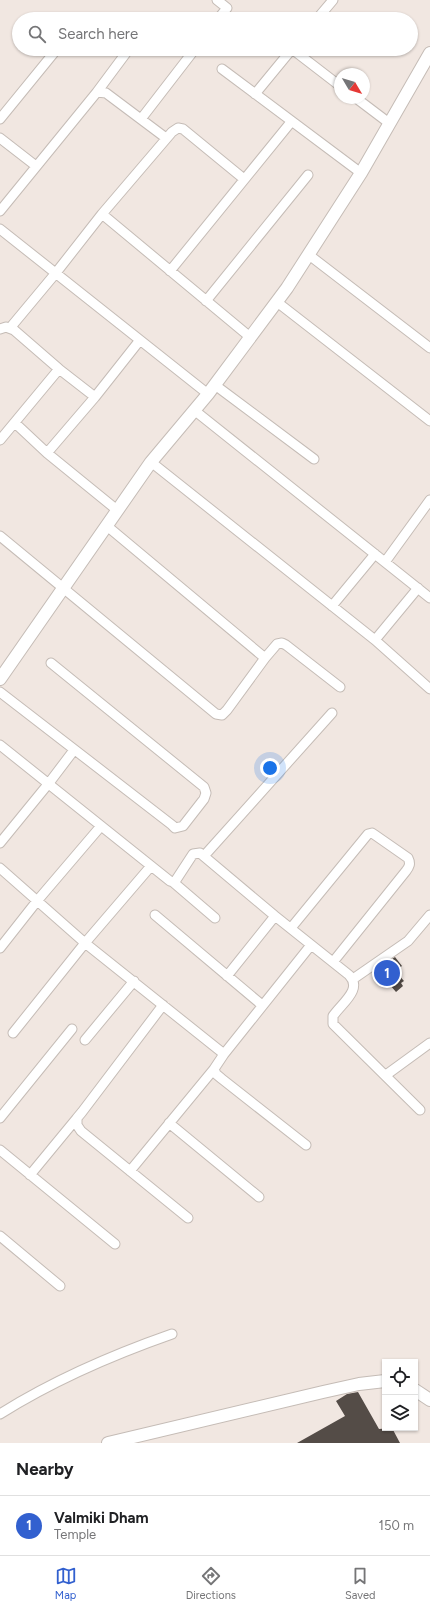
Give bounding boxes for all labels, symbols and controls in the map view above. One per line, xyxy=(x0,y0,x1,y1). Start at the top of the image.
search box xyxy=(12,12,418,56)
icon: search xyxy=(26,23,48,45)
text: Search here xyxy=(58,25,138,43)
north arrow xyxy=(334,68,370,104)
your location xyxy=(260,758,280,778)
pin: 1 xyxy=(374,958,400,988)
map controls xyxy=(382,1359,418,1431)
button: locate xyxy=(382,1359,418,1395)
button: layers xyxy=(382,1395,418,1431)
text: Nearby xyxy=(16,1459,74,1479)
text: Valmiki Dham xyxy=(54,1509,149,1527)
text: 1 xyxy=(26,1518,32,1533)
text: 150 m xyxy=(379,1518,414,1533)
text: Temple xyxy=(54,1527,96,1542)
tab: Map xyxy=(55,1565,77,1602)
tab: Directions xyxy=(186,1565,236,1602)
tab: Saved xyxy=(345,1565,375,1602)

